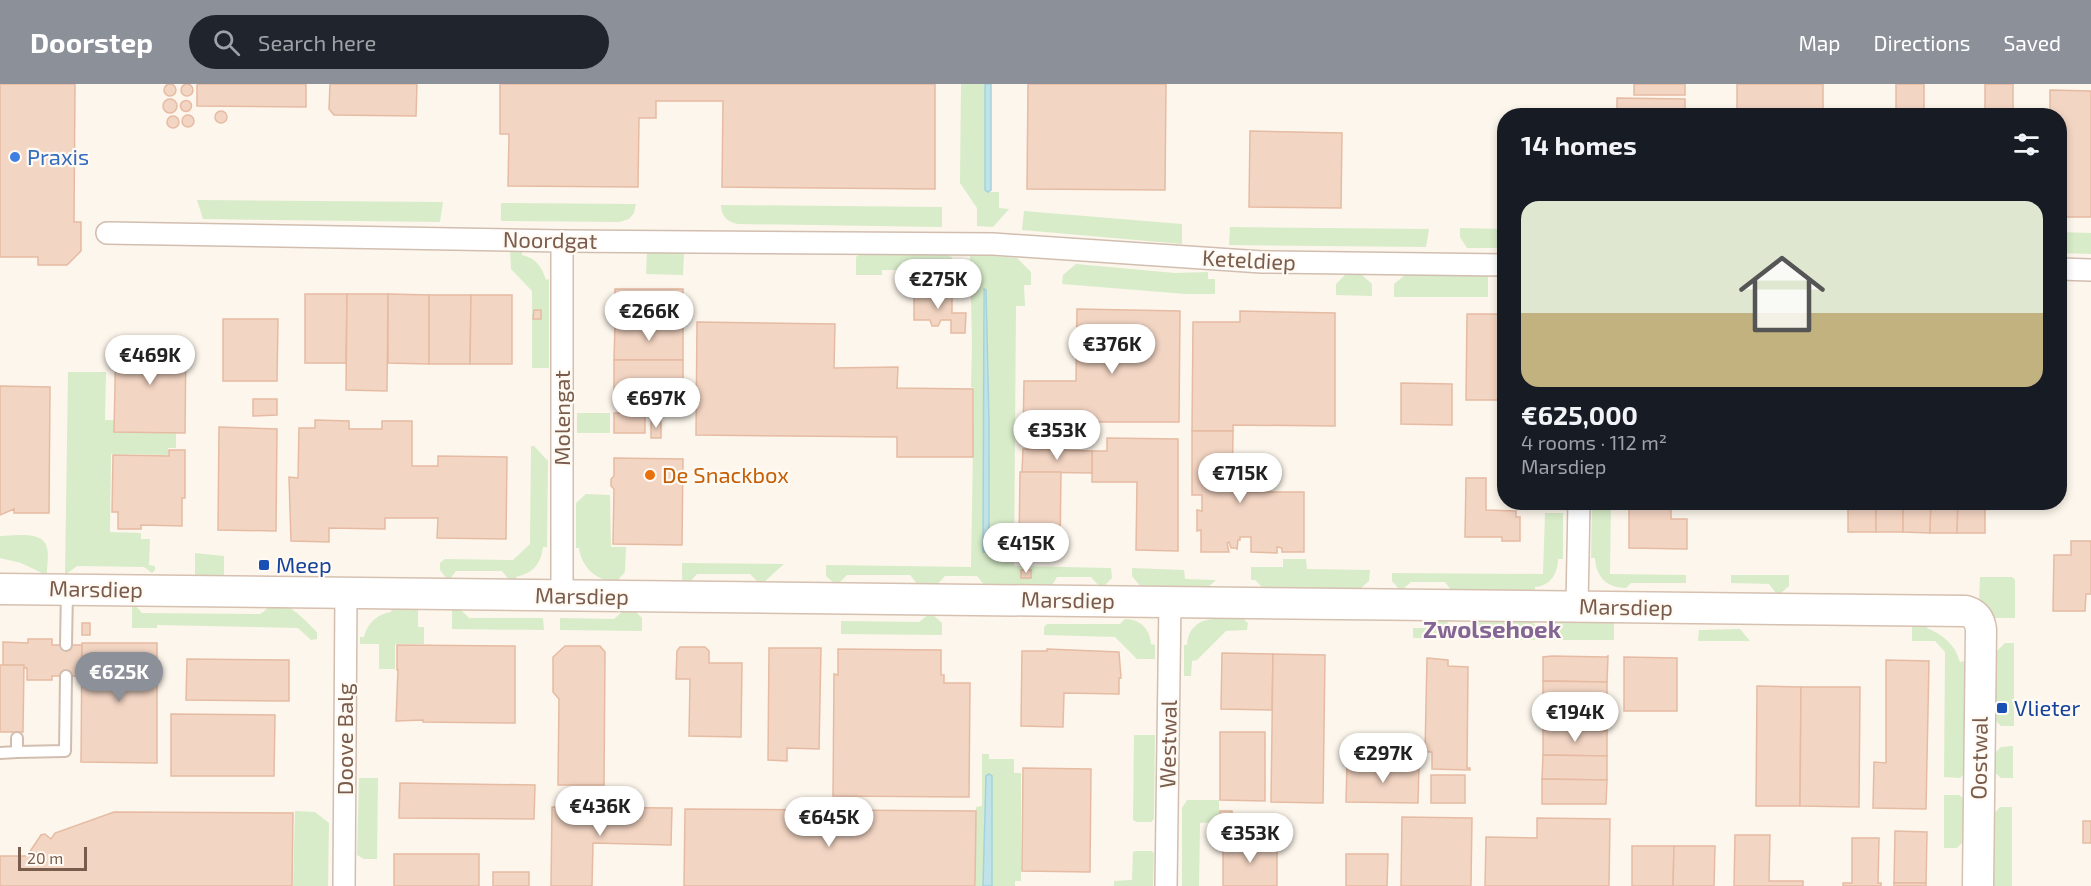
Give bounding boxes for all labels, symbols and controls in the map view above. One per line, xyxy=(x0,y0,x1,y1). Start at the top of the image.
search box xyxy=(189,15,609,69)
text: Doorstep xyxy=(30,25,153,59)
icon: search xyxy=(210,26,243,59)
text: Search here xyxy=(258,29,376,55)
text: Map xyxy=(1798,30,1841,55)
text: Directions xyxy=(1874,30,1970,55)
text: Saved xyxy=(2003,30,2061,55)
icon: filters xyxy=(2010,128,2043,161)
text: 14 homes xyxy=(1521,129,1637,160)
place label: Praxis xyxy=(27,143,89,169)
marker: Praxis xyxy=(8,150,22,164)
street label: Noordgat xyxy=(503,225,597,253)
icon: home xyxy=(1728,240,1836,348)
street label: Keteldiep xyxy=(1201,244,1297,274)
pin: €275K xyxy=(896,259,980,310)
text: €275K xyxy=(909,266,967,290)
pin: €266K xyxy=(607,291,691,342)
text: €266K xyxy=(619,298,679,322)
pin: €376K xyxy=(1070,324,1154,375)
text: €376K xyxy=(1082,331,1142,355)
pin: €469K xyxy=(108,335,192,386)
text: €469K xyxy=(119,342,181,366)
street label: Molengat xyxy=(548,370,574,466)
pin: €697K xyxy=(614,378,698,429)
text: €697K xyxy=(626,385,686,409)
text: €625,000 xyxy=(1521,399,1638,430)
pin: €353K xyxy=(1015,410,1099,461)
text: €353K xyxy=(1027,417,1087,441)
text: 4 rooms · 112 m² xyxy=(1521,430,1667,454)
pin: €715K xyxy=(1198,453,1282,504)
text: Marsdiep xyxy=(1521,454,1606,478)
text: €715K xyxy=(1212,460,1268,484)
place label: De Snackbox xyxy=(662,461,789,487)
marker: De Snackbox xyxy=(643,468,657,482)
pin: €415K xyxy=(984,523,1068,574)
text: €415K xyxy=(997,530,1055,554)
place label: Meep xyxy=(276,551,332,577)
marker: Meep xyxy=(257,558,271,572)
street label: Marsdiep xyxy=(49,574,143,602)
street label: Marsdiep xyxy=(535,581,629,609)
street label: Marsdiep xyxy=(1021,585,1115,613)
street label: Marsdiep xyxy=(1579,592,1673,620)
district label: Zwolsehoek xyxy=(1423,614,1562,643)
pin: €625K xyxy=(77,652,161,703)
text: €625K xyxy=(89,659,149,683)
street label: Doove Balg xyxy=(331,683,357,795)
pin: €194K xyxy=(1533,692,1617,743)
place label: Vlieter xyxy=(2014,694,2080,720)
street label: Westwal xyxy=(1153,699,1181,788)
text: €194K xyxy=(1546,699,1604,723)
marker: Vlieter xyxy=(1995,701,2009,715)
street label: Oostwal xyxy=(1964,716,1992,800)
pin: €297K xyxy=(1341,733,1425,784)
text: €297K xyxy=(1353,740,1413,764)
pin: €436K xyxy=(558,786,642,837)
text: €436K xyxy=(569,793,631,817)
pin: €645K xyxy=(787,797,871,848)
text: €645K xyxy=(798,804,860,828)
pin: €353K xyxy=(1208,813,1292,864)
text: €353K xyxy=(1220,820,1280,844)
scale bar xyxy=(18,844,87,872)
text: 20 m xyxy=(27,848,63,867)

